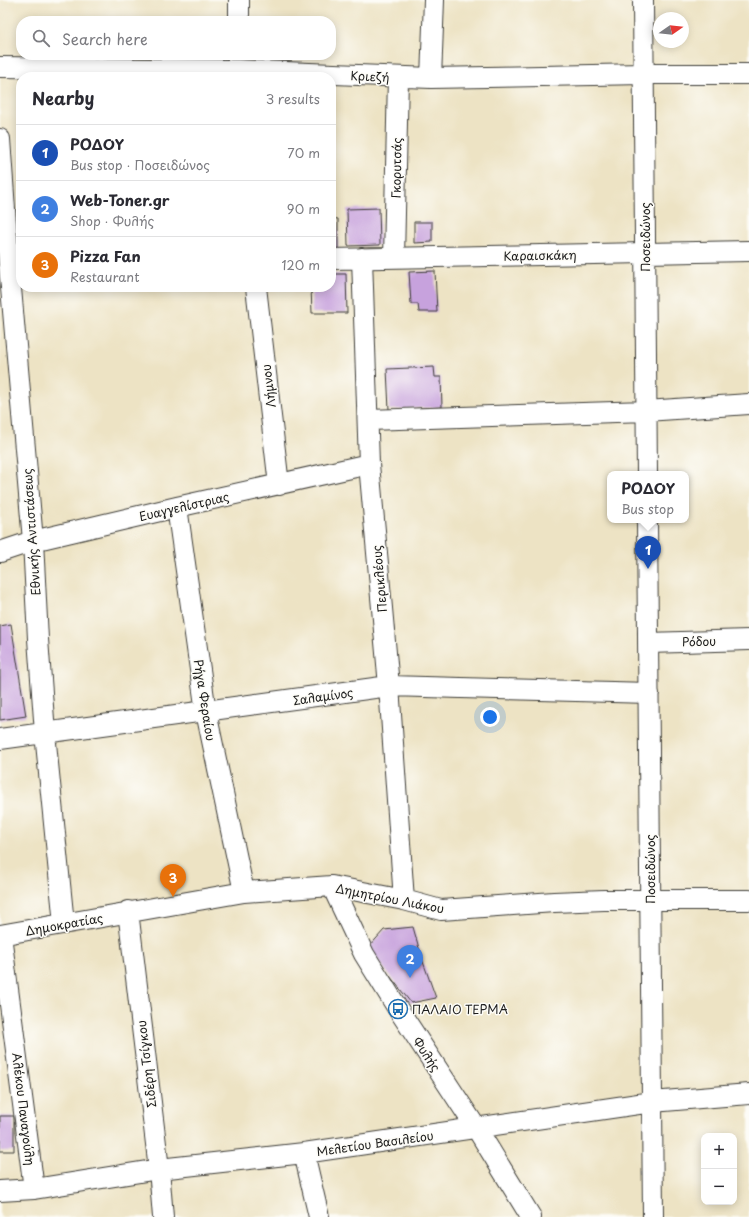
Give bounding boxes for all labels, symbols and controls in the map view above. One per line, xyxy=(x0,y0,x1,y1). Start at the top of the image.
north arrow xyxy=(653,12,689,48)
search box xyxy=(16,16,336,60)
icon: search xyxy=(30,27,52,49)
text: Search here xyxy=(62,27,148,50)
street label: Κριεζή xyxy=(350,66,390,86)
text: Nearby xyxy=(32,85,94,111)
text: 3 results xyxy=(266,89,320,108)
text: ΡΟΔΟΥ xyxy=(70,132,124,155)
street label: Γκορυτσάς xyxy=(386,137,406,199)
text: 1 xyxy=(42,143,48,162)
text: 70 m xyxy=(287,143,320,162)
text: Bus stop · Ποσειδώνος xyxy=(70,155,210,174)
text: Web-Toner.gr xyxy=(70,188,170,211)
text: 2 xyxy=(40,199,50,218)
text: 90 m xyxy=(287,199,320,218)
street label: Ποσειδώνος xyxy=(636,202,654,272)
text: Shop · Φυλής xyxy=(70,211,154,230)
text: Pizza Fan xyxy=(70,244,141,267)
street label: Καραισκάκη xyxy=(503,245,577,265)
text: 3 xyxy=(41,255,49,274)
text: 120 m xyxy=(281,255,320,274)
text: Restaurant xyxy=(70,267,140,286)
street label: Λήμνου xyxy=(256,363,280,409)
street label: Εθνικής Αντιστάσεως xyxy=(18,468,44,596)
popup xyxy=(607,471,689,523)
text: ΡΟΔΟΥ xyxy=(621,476,675,499)
street label: Ευαγγελίστριας xyxy=(137,487,231,525)
text: Bus stop xyxy=(621,499,674,518)
pin: 1 xyxy=(635,536,661,569)
street label: Περικλέους xyxy=(367,544,391,614)
street label: Ρόδου xyxy=(682,632,716,650)
street label: Ρήγα Φεραίου xyxy=(190,658,220,742)
street label: Σαλαμίνος xyxy=(292,683,354,709)
your location xyxy=(480,707,500,727)
street label: Ποσειδώνος xyxy=(641,834,659,904)
pin: 3 xyxy=(160,864,186,897)
street label: Δημητρίου Λιάκου xyxy=(334,879,446,917)
street label: Δημοκρατίας xyxy=(24,908,104,940)
pin: 2 xyxy=(397,945,423,978)
bus stop icon: ΠΑΛΑΙΟ ΤΕΡΜΑ xyxy=(387,998,409,1020)
place label: ΠΑΛΑΙΟ ΤΕΡΜΑ xyxy=(412,1000,508,1018)
street label: Σιδέρη Τσίγκου xyxy=(132,1019,160,1109)
street label: Φυλής xyxy=(409,1033,445,1075)
street label: Αλέκου Παναγούλη xyxy=(8,1052,40,1166)
street label: Μελετίου Βασιλείου xyxy=(315,1126,435,1160)
map controls xyxy=(701,1133,737,1205)
button: + xyxy=(701,1133,737,1169)
button: − xyxy=(701,1169,737,1205)

